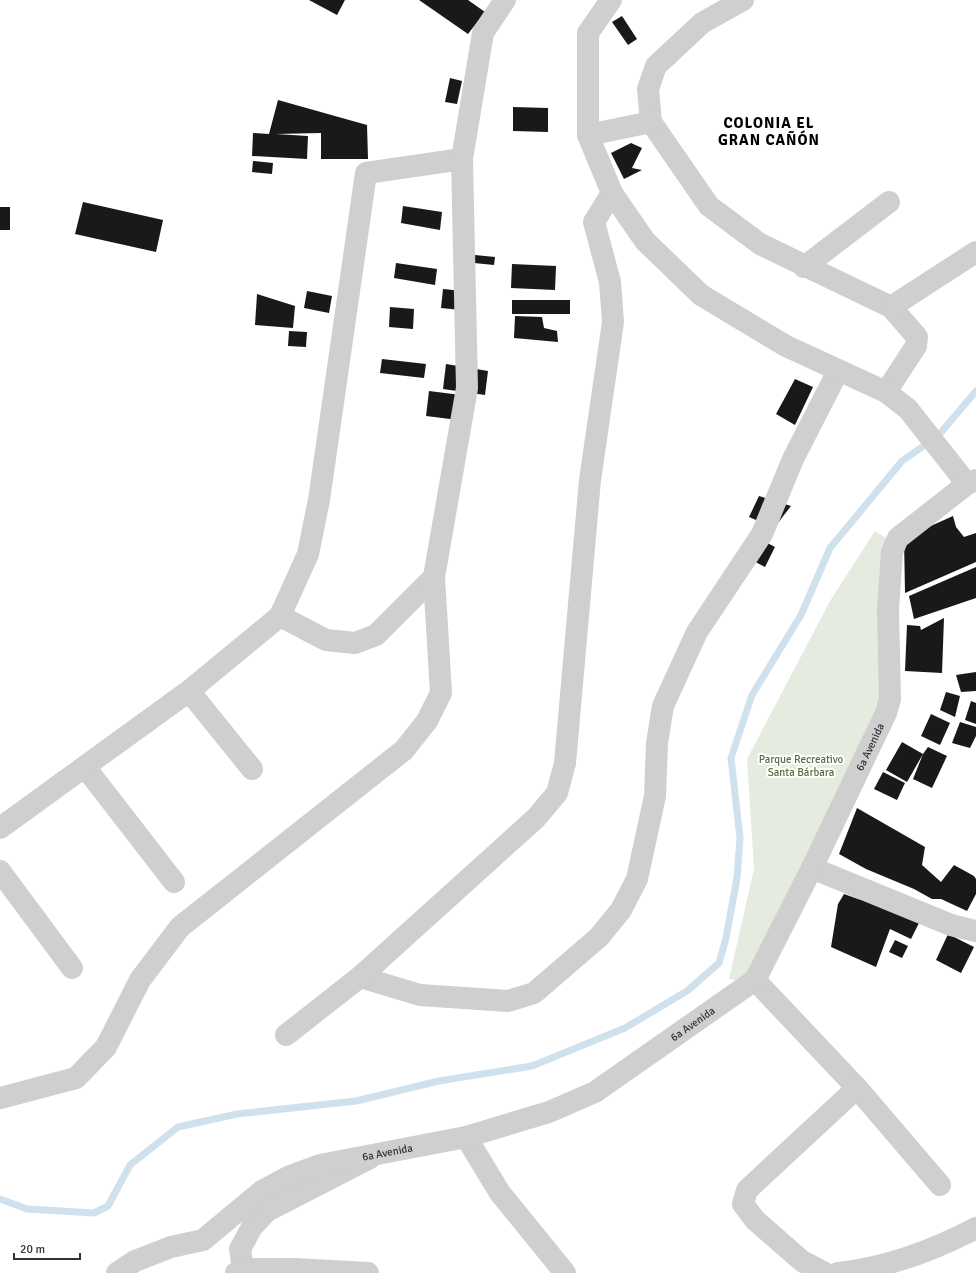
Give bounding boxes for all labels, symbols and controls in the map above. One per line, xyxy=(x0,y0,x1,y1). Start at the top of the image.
district label: COLONIA EL GRAN CAÑÓN xyxy=(718,114,820,149)
street label: 6a Avenida xyxy=(853,721,887,773)
park label: Parque Recreativo Santa Bárbara xyxy=(759,753,844,779)
street label: 6a Avenida xyxy=(668,1004,718,1044)
street label: 6a Avenida xyxy=(361,1141,414,1164)
scale bar xyxy=(14,1235,80,1261)
text: 20 m xyxy=(20,1242,45,1257)

